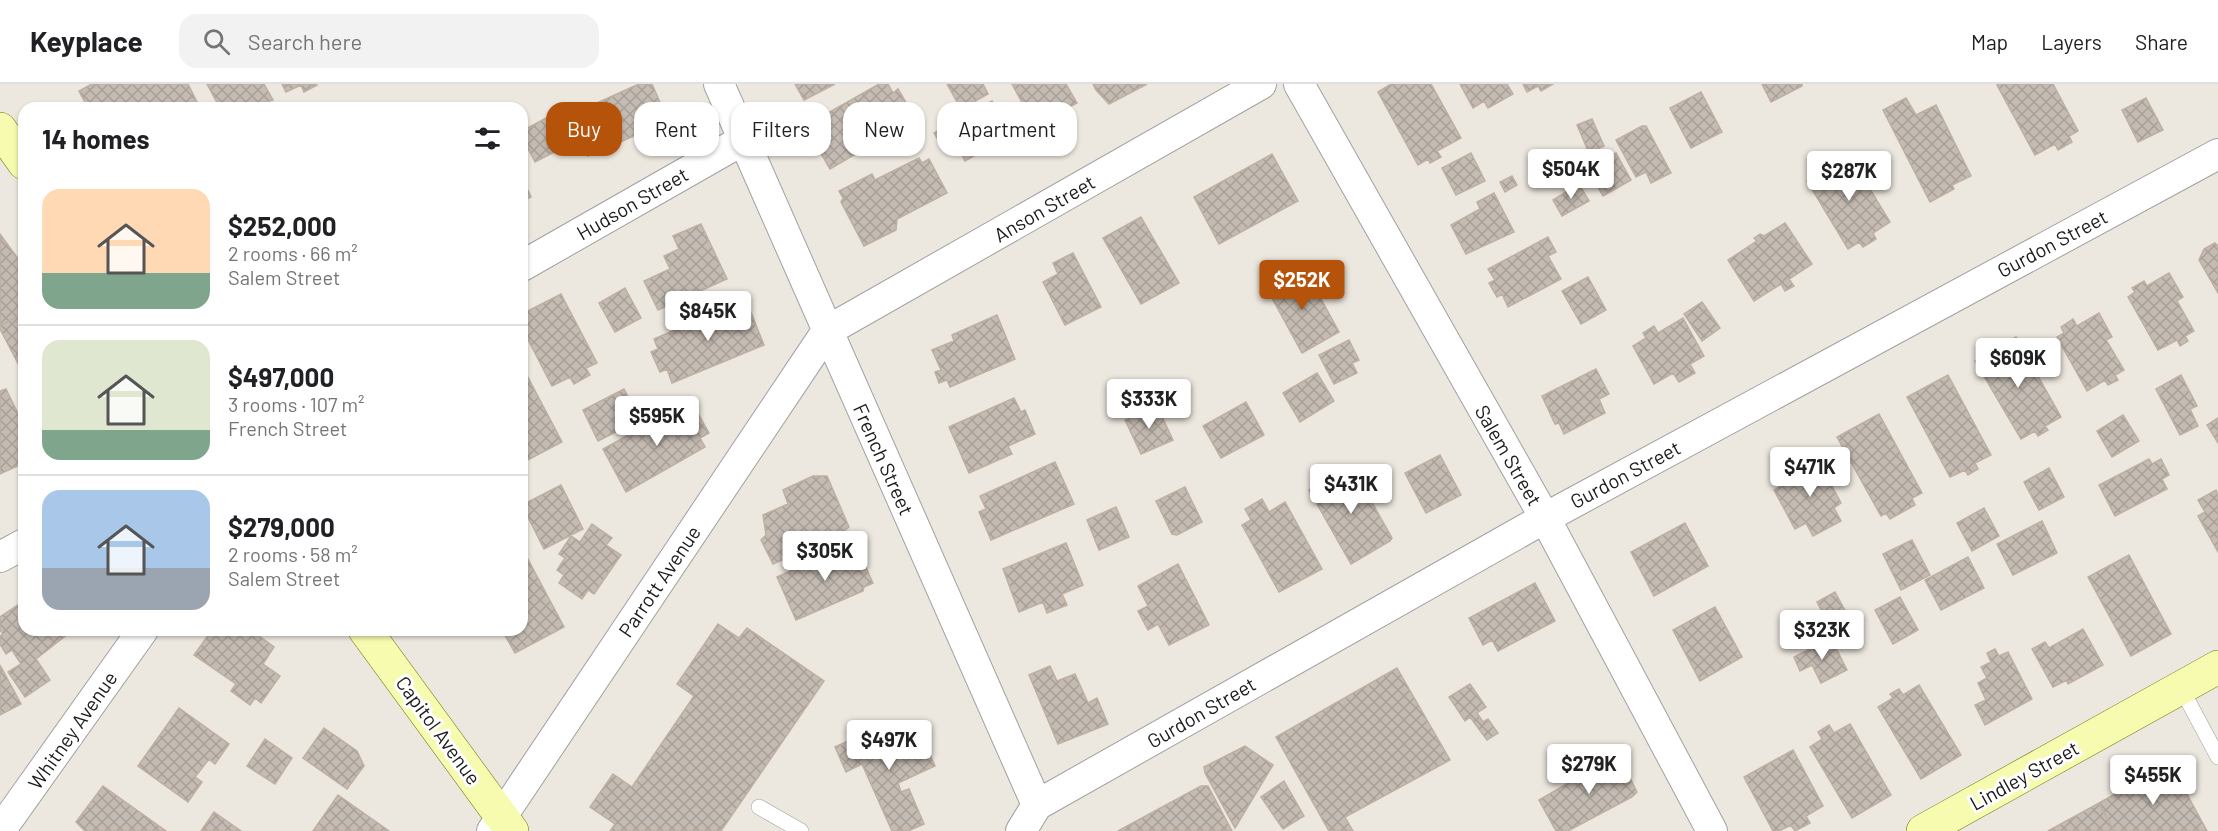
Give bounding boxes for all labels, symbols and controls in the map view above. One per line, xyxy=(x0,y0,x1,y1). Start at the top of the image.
search box xyxy=(179,14,599,68)
text: Keyplace xyxy=(30,24,143,58)
icon: search xyxy=(200,25,233,58)
text: Search here xyxy=(248,28,362,54)
text: Map xyxy=(1971,29,2008,54)
text: Layers xyxy=(2041,29,2102,54)
text: Share xyxy=(2135,29,2188,54)
chip: Buy xyxy=(546,102,622,156)
chip: Rent xyxy=(634,102,719,156)
chip: Filters xyxy=(731,102,831,156)
chip: New xyxy=(843,102,925,156)
chip: Apartment xyxy=(937,102,1077,156)
icon: filters xyxy=(471,122,504,155)
text: 14 homes xyxy=(42,123,149,154)
pin: $504K xyxy=(1529,149,1613,200)
pin: $287K xyxy=(1807,151,1891,202)
text: $504K xyxy=(1542,156,1600,180)
text: $287K xyxy=(1821,158,1877,182)
street label: Hudson Street xyxy=(572,161,692,245)
street label: Anson Street xyxy=(989,169,1099,247)
street label: Gurdon Street xyxy=(1993,204,2111,282)
text: $252,000 xyxy=(228,210,337,241)
icon: home xyxy=(90,213,162,285)
text: 2 rooms · 66 m² xyxy=(228,241,358,265)
pin: $252K xyxy=(1260,260,1344,311)
text: Salem Street xyxy=(228,265,340,289)
text: $252K xyxy=(1273,267,1331,291)
pin: $845K xyxy=(666,291,750,342)
text: $845K xyxy=(679,298,737,322)
pin: $609K xyxy=(1976,338,2060,389)
text: $609K xyxy=(1990,345,2046,369)
text: $497,000 xyxy=(228,361,334,392)
icon: home xyxy=(90,364,162,436)
pin: $333K xyxy=(1107,379,1191,430)
text: $333K xyxy=(1121,386,1177,410)
text: 3 rooms · 107 m² xyxy=(228,392,364,416)
pin: $595K xyxy=(615,396,699,447)
street label: French Street xyxy=(849,400,919,518)
street label: Salem Street xyxy=(1471,400,1547,510)
text: $595K xyxy=(629,403,685,427)
text: French Street xyxy=(228,416,347,440)
street label: Gurdon Street xyxy=(1566,435,1684,513)
pin: $471K xyxy=(1768,447,1852,498)
text: $471K xyxy=(1784,454,1836,478)
pin: $431K xyxy=(1309,464,1393,515)
text: $431K xyxy=(1324,471,1378,495)
text: $279,000 xyxy=(228,511,335,542)
icon: home xyxy=(90,514,162,586)
street label: Parrott Avenue xyxy=(613,521,705,641)
pin: $305K xyxy=(783,531,867,582)
text: $305K xyxy=(797,538,853,562)
text: 2 rooms · 58 m² xyxy=(228,542,358,566)
text: Salem Street xyxy=(228,566,340,590)
pin: $323K xyxy=(1780,610,1864,661)
text: $323K xyxy=(1794,617,1850,641)
street label: Whitney Avenue xyxy=(22,666,122,794)
street label: Capitol Avenue xyxy=(392,671,486,789)
street label: Gurdon Street xyxy=(1142,671,1260,753)
pin: $497K xyxy=(847,720,931,771)
text: $497K xyxy=(861,727,917,751)
street label: Lindley Street xyxy=(1965,735,2083,815)
pin: $279K xyxy=(1547,744,1631,795)
text: $279K xyxy=(1561,751,1617,775)
pin: $455K xyxy=(2111,755,2195,806)
text: $455K xyxy=(2124,762,2182,786)

